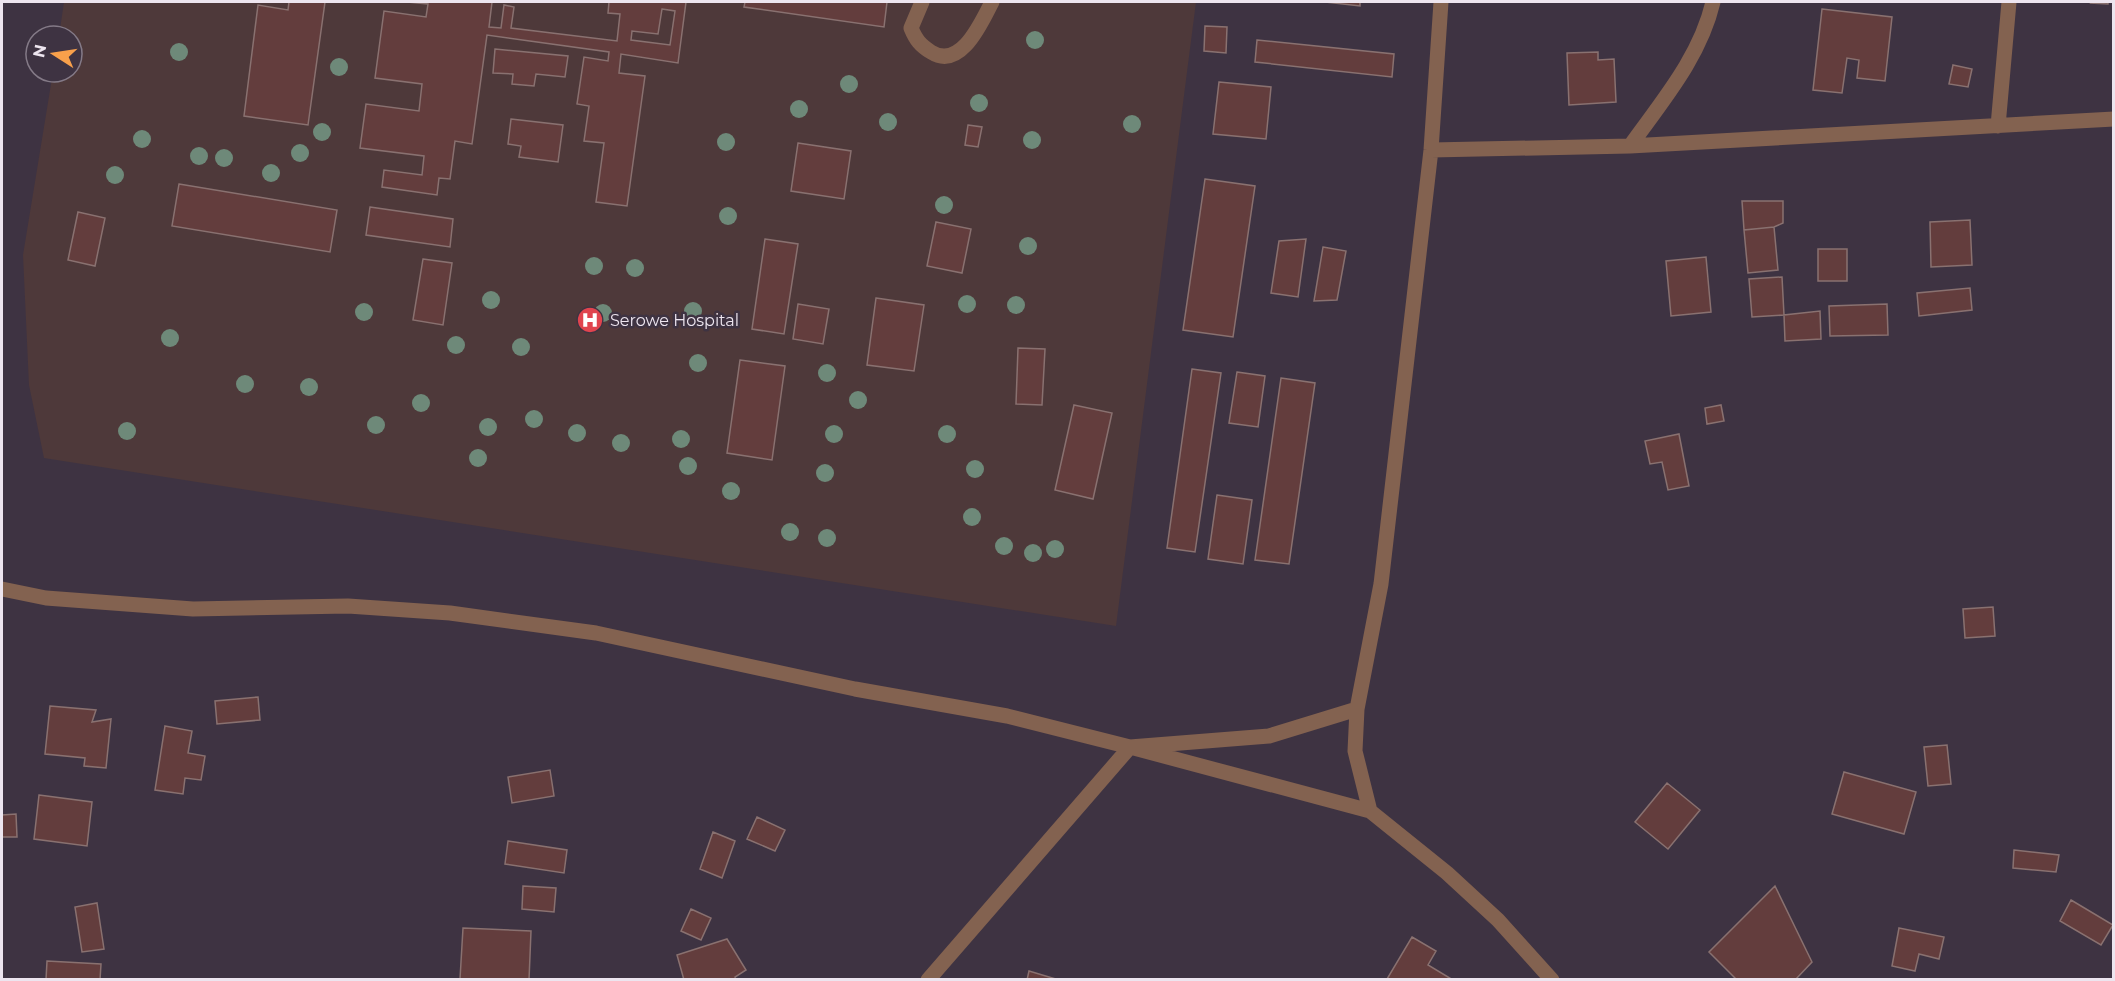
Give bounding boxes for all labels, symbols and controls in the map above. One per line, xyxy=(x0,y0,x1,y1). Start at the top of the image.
north arrow xyxy=(24,24,84,84)
text: N xyxy=(29,43,50,59)
hospital icon: Serowe Hospital xyxy=(575,305,605,335)
place label: Serowe Hospital xyxy=(610,311,739,330)

